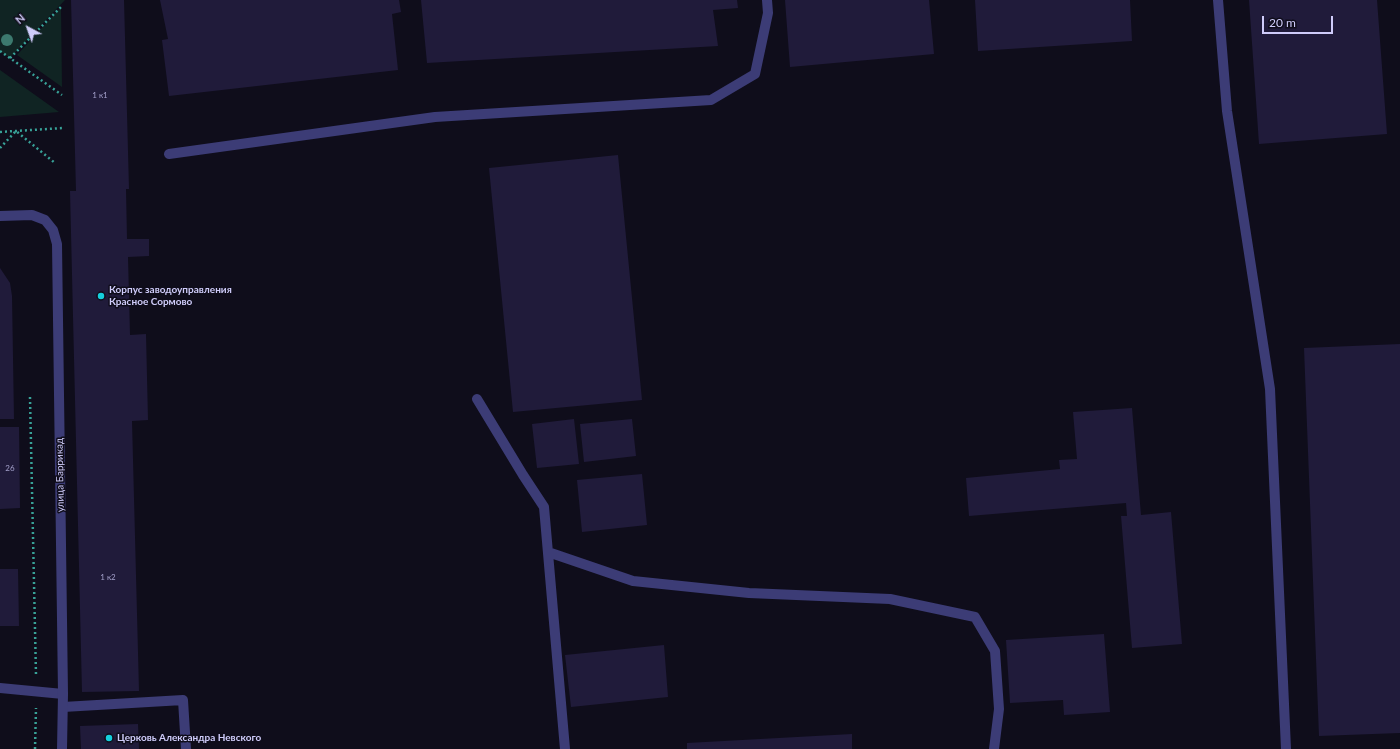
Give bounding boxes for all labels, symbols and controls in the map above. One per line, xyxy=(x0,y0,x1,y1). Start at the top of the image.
north arrow xyxy=(8,8,48,48)
scale bar xyxy=(1264,8,1335,34)
text: N xyxy=(12,11,27,26)
text: 20 m xyxy=(1269,15,1296,30)
house number: 1 к1 xyxy=(92,90,108,100)
place label: Корпус заводоуправления Красное Сормово xyxy=(109,284,232,308)
marker: Корпус заводоуправления Красное Сормово xyxy=(96,291,106,301)
street label: улица Баррикад xyxy=(53,438,67,512)
house number: 26 xyxy=(5,463,15,473)
house number: 1 к2 xyxy=(100,572,116,582)
place label: Церковь Александра Невского xyxy=(117,732,261,744)
marker: Церковь Александра Невского xyxy=(104,733,114,743)

